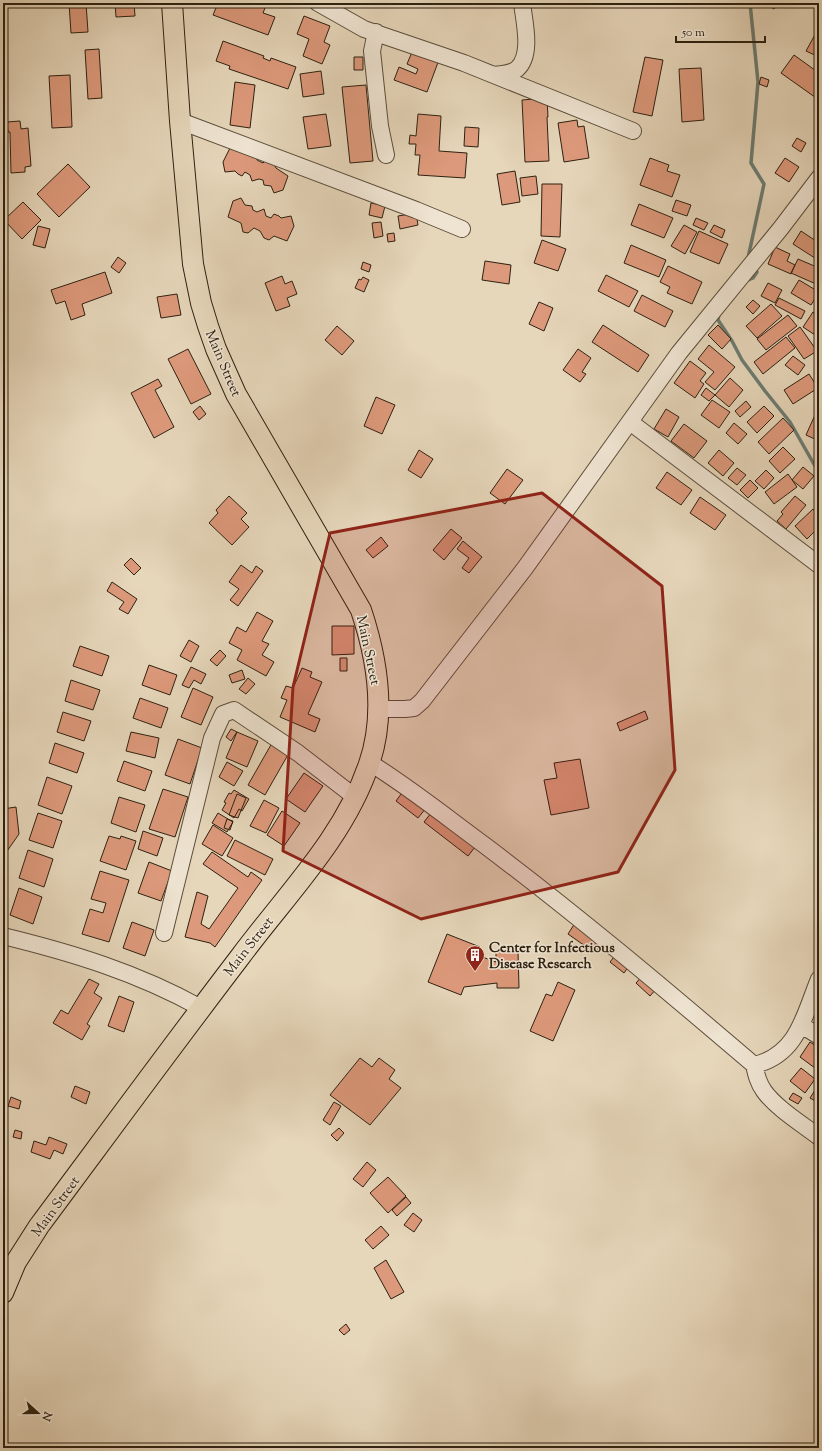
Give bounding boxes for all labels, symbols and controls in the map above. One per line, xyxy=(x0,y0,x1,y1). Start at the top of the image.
scale bar xyxy=(676,18,765,44)
text: 50 m xyxy=(681,24,705,42)
street label: Main Street xyxy=(199,327,245,400)
street label: Main Street xyxy=(350,614,384,687)
street label: Main Street xyxy=(220,913,279,981)
place label: Center for Infectious Disease Research xyxy=(489,939,615,975)
building icon: Center for Infectious Disease Research xyxy=(464,944,486,972)
street label: Main Street xyxy=(28,1173,86,1242)
north arrow xyxy=(18,1393,58,1433)
text: N xyxy=(37,1408,56,1423)

